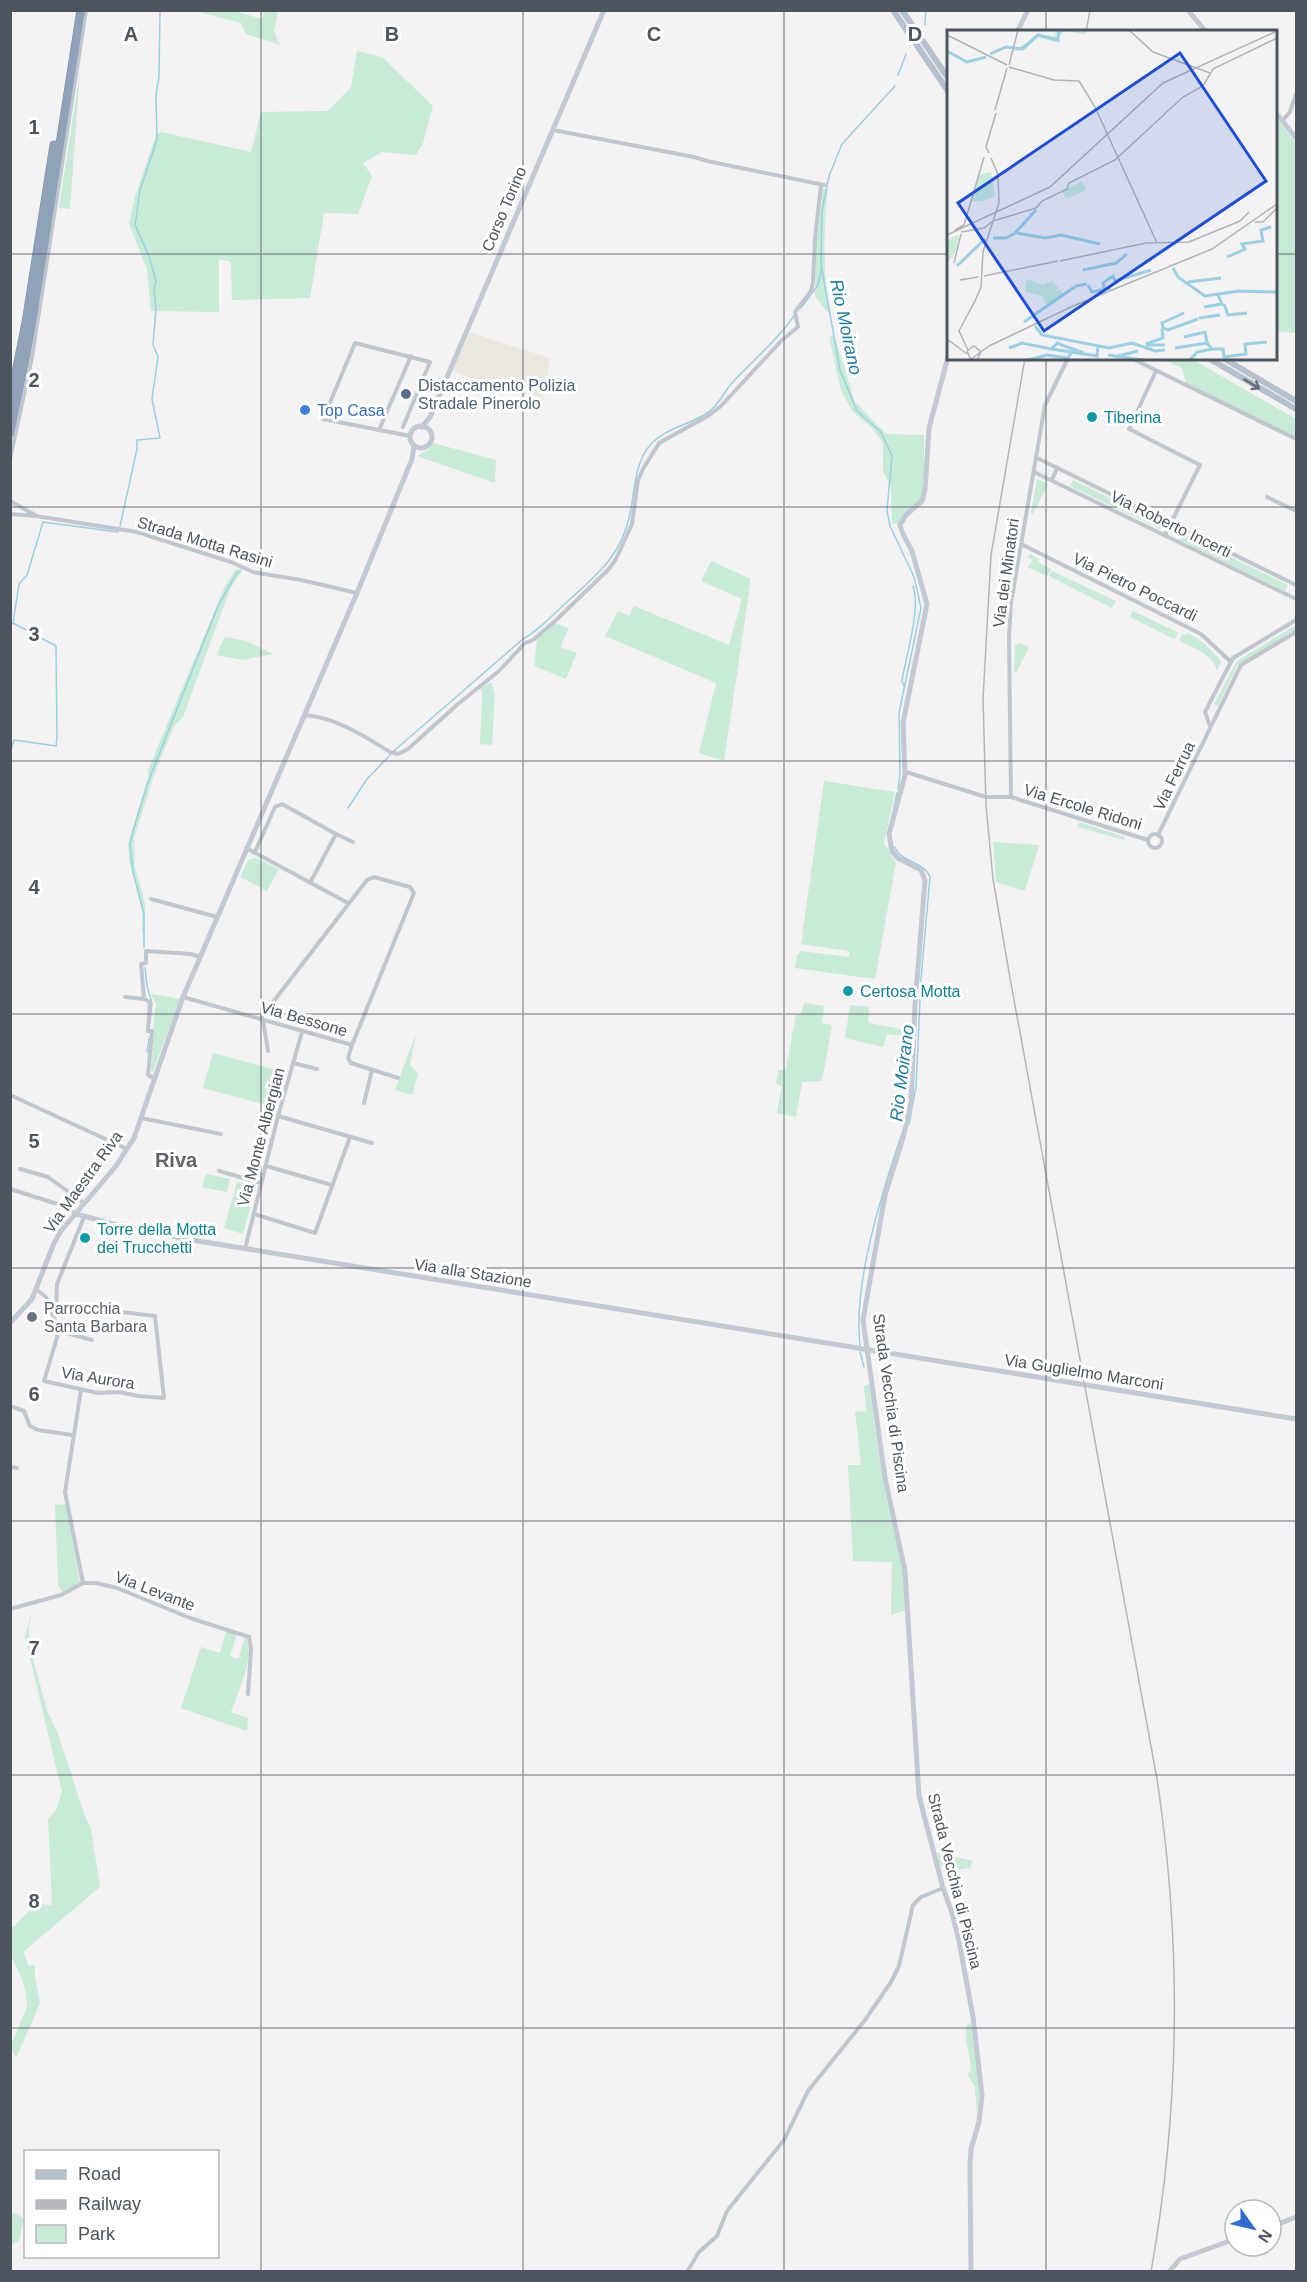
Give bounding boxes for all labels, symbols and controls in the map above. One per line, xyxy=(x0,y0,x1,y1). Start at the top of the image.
text: A xyxy=(124,23,138,45)
text: B xyxy=(385,23,399,45)
text: C xyxy=(647,23,661,45)
text: D xyxy=(908,23,922,45)
inset map xyxy=(947,30,1277,360)
text: 1 xyxy=(28,116,40,138)
street label: Corso Torino xyxy=(479,164,530,254)
water label: Rio Moirano xyxy=(826,277,866,377)
text: 2 xyxy=(28,369,40,391)
place label: Distaccamento Polizia Stradale Pinerolo xyxy=(418,377,576,412)
one-way arrow xyxy=(1243,379,1260,391)
marker: Distaccamento Polizia Stradale Pinerolo xyxy=(399,387,413,401)
place label: Top Casa xyxy=(317,402,385,419)
marker: Top Casa xyxy=(298,403,312,417)
place label: Tiberina xyxy=(1104,409,1161,426)
marker: Tiberina xyxy=(1085,410,1099,424)
street label: Via Roberto Incerti xyxy=(1108,487,1234,561)
street label: Strada Motta Rasini xyxy=(135,513,275,571)
street label: Via dei Minatori xyxy=(990,517,1022,629)
street label: Via Pietro Poccardi xyxy=(1070,550,1200,624)
text: 3 xyxy=(28,623,40,645)
street label: Via Ferrua xyxy=(1150,739,1198,813)
street label: Via Ercole Ridoni xyxy=(1022,781,1144,833)
text: 4 xyxy=(28,876,40,898)
place label: Certosa Motta xyxy=(860,983,961,1000)
marker: Certosa Motta xyxy=(841,984,855,998)
street label: Via Bessone xyxy=(259,998,349,1040)
water label: Rio Moirano xyxy=(886,1024,918,1122)
street label: Via Monte Albergian xyxy=(234,1066,288,1208)
street label: Via Maestra Riva xyxy=(40,1128,126,1236)
text: 5 xyxy=(28,1130,40,1152)
district label: Riva xyxy=(155,1149,198,1171)
place label: Torre della Motta dei Trucchetti xyxy=(97,1221,216,1256)
marker: Torre della Motta dei Trucchetti xyxy=(78,1231,92,1245)
street label: Via alla Stazione xyxy=(413,1255,533,1291)
place label: Parrocchia Santa Barbara xyxy=(44,1300,147,1335)
marker: Parrocchia Santa Barbara xyxy=(25,1310,39,1324)
street label: Strada Vecchia di Piscina xyxy=(870,1312,912,1494)
street label: Via Guglielmo Marconi xyxy=(1003,1351,1165,1393)
street label: Via Aurora xyxy=(60,1364,136,1392)
text: 6 xyxy=(28,1383,40,1405)
street label: Via Levante xyxy=(113,1568,197,1614)
text: 7 xyxy=(28,1637,40,1659)
street label: Strada Vecchia di Piscina xyxy=(925,1791,985,1971)
text: 8 xyxy=(28,1890,40,1912)
legend xyxy=(24,2150,219,2258)
text: Road xyxy=(78,2164,121,2184)
text: Railway xyxy=(78,2194,141,2214)
north arrow xyxy=(1223,2198,1283,2258)
text: Park xyxy=(78,2224,116,2244)
text: N xyxy=(1255,2227,1275,2246)

